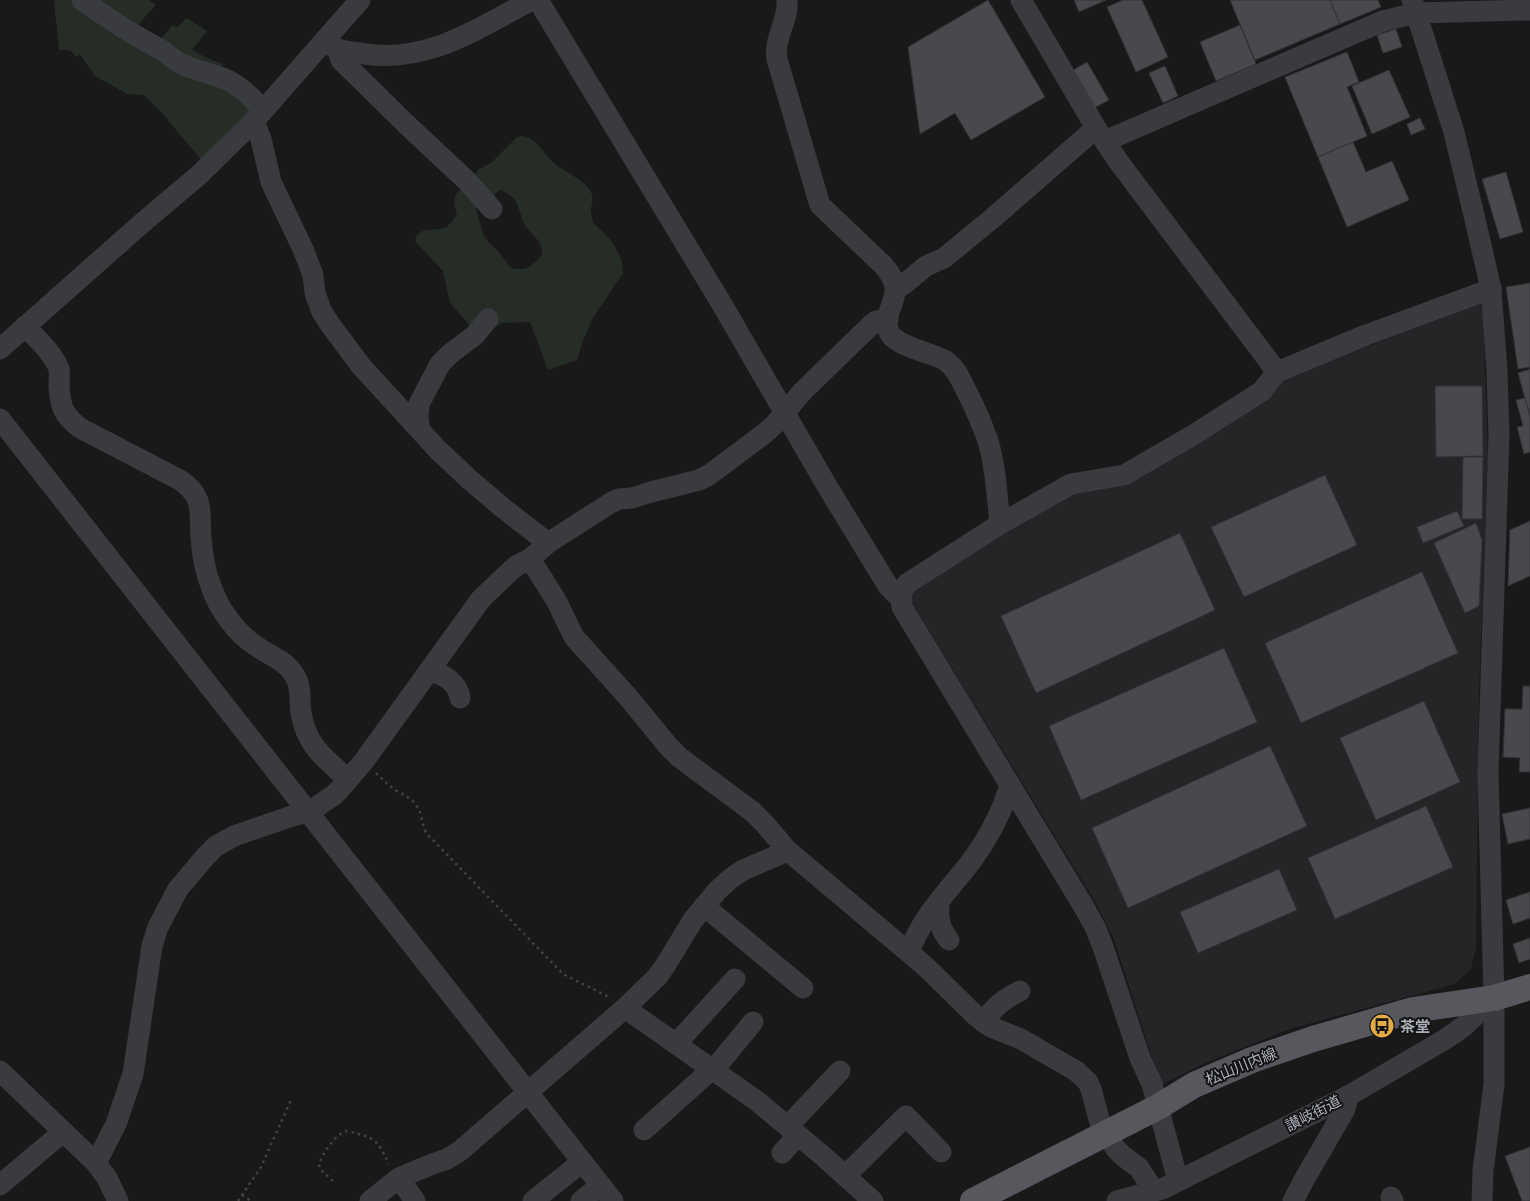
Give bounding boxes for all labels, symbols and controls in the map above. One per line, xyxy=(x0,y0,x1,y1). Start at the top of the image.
bus stop icon: 茶堂 xyxy=(1369,1013,1395,1039)
place label: 茶堂 xyxy=(1400,1016,1430,1037)
street label: 松山川内線 xyxy=(1202,1042,1280,1090)
street label: 讃岐街道 xyxy=(1281,1090,1345,1136)

